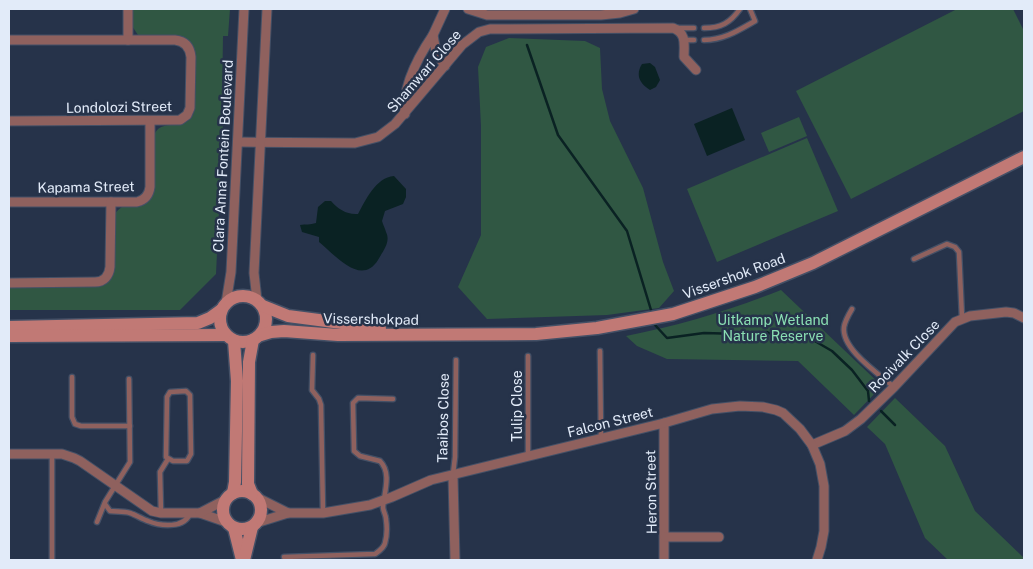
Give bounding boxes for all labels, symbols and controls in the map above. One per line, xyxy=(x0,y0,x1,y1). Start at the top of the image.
street label: Shamwari Close xyxy=(384,26,464,116)
street label: Clara Anna Fontein Boulevard xyxy=(210,59,236,253)
street label: Londolozi Street xyxy=(66,98,172,116)
street label: Kapama Street xyxy=(37,178,135,196)
street label: Vissershok Road xyxy=(681,250,787,302)
street label: Vissershokpad xyxy=(323,310,419,328)
park label: Uitkamp Wetland Nature Reserve xyxy=(717,312,829,344)
street label: Rooivalk Close xyxy=(865,316,943,396)
street label: Tulip Close xyxy=(509,370,525,442)
street label: Taaibos Close xyxy=(434,373,452,463)
street label: Falcon Street xyxy=(566,404,654,440)
street label: Heron Street xyxy=(642,450,660,534)

